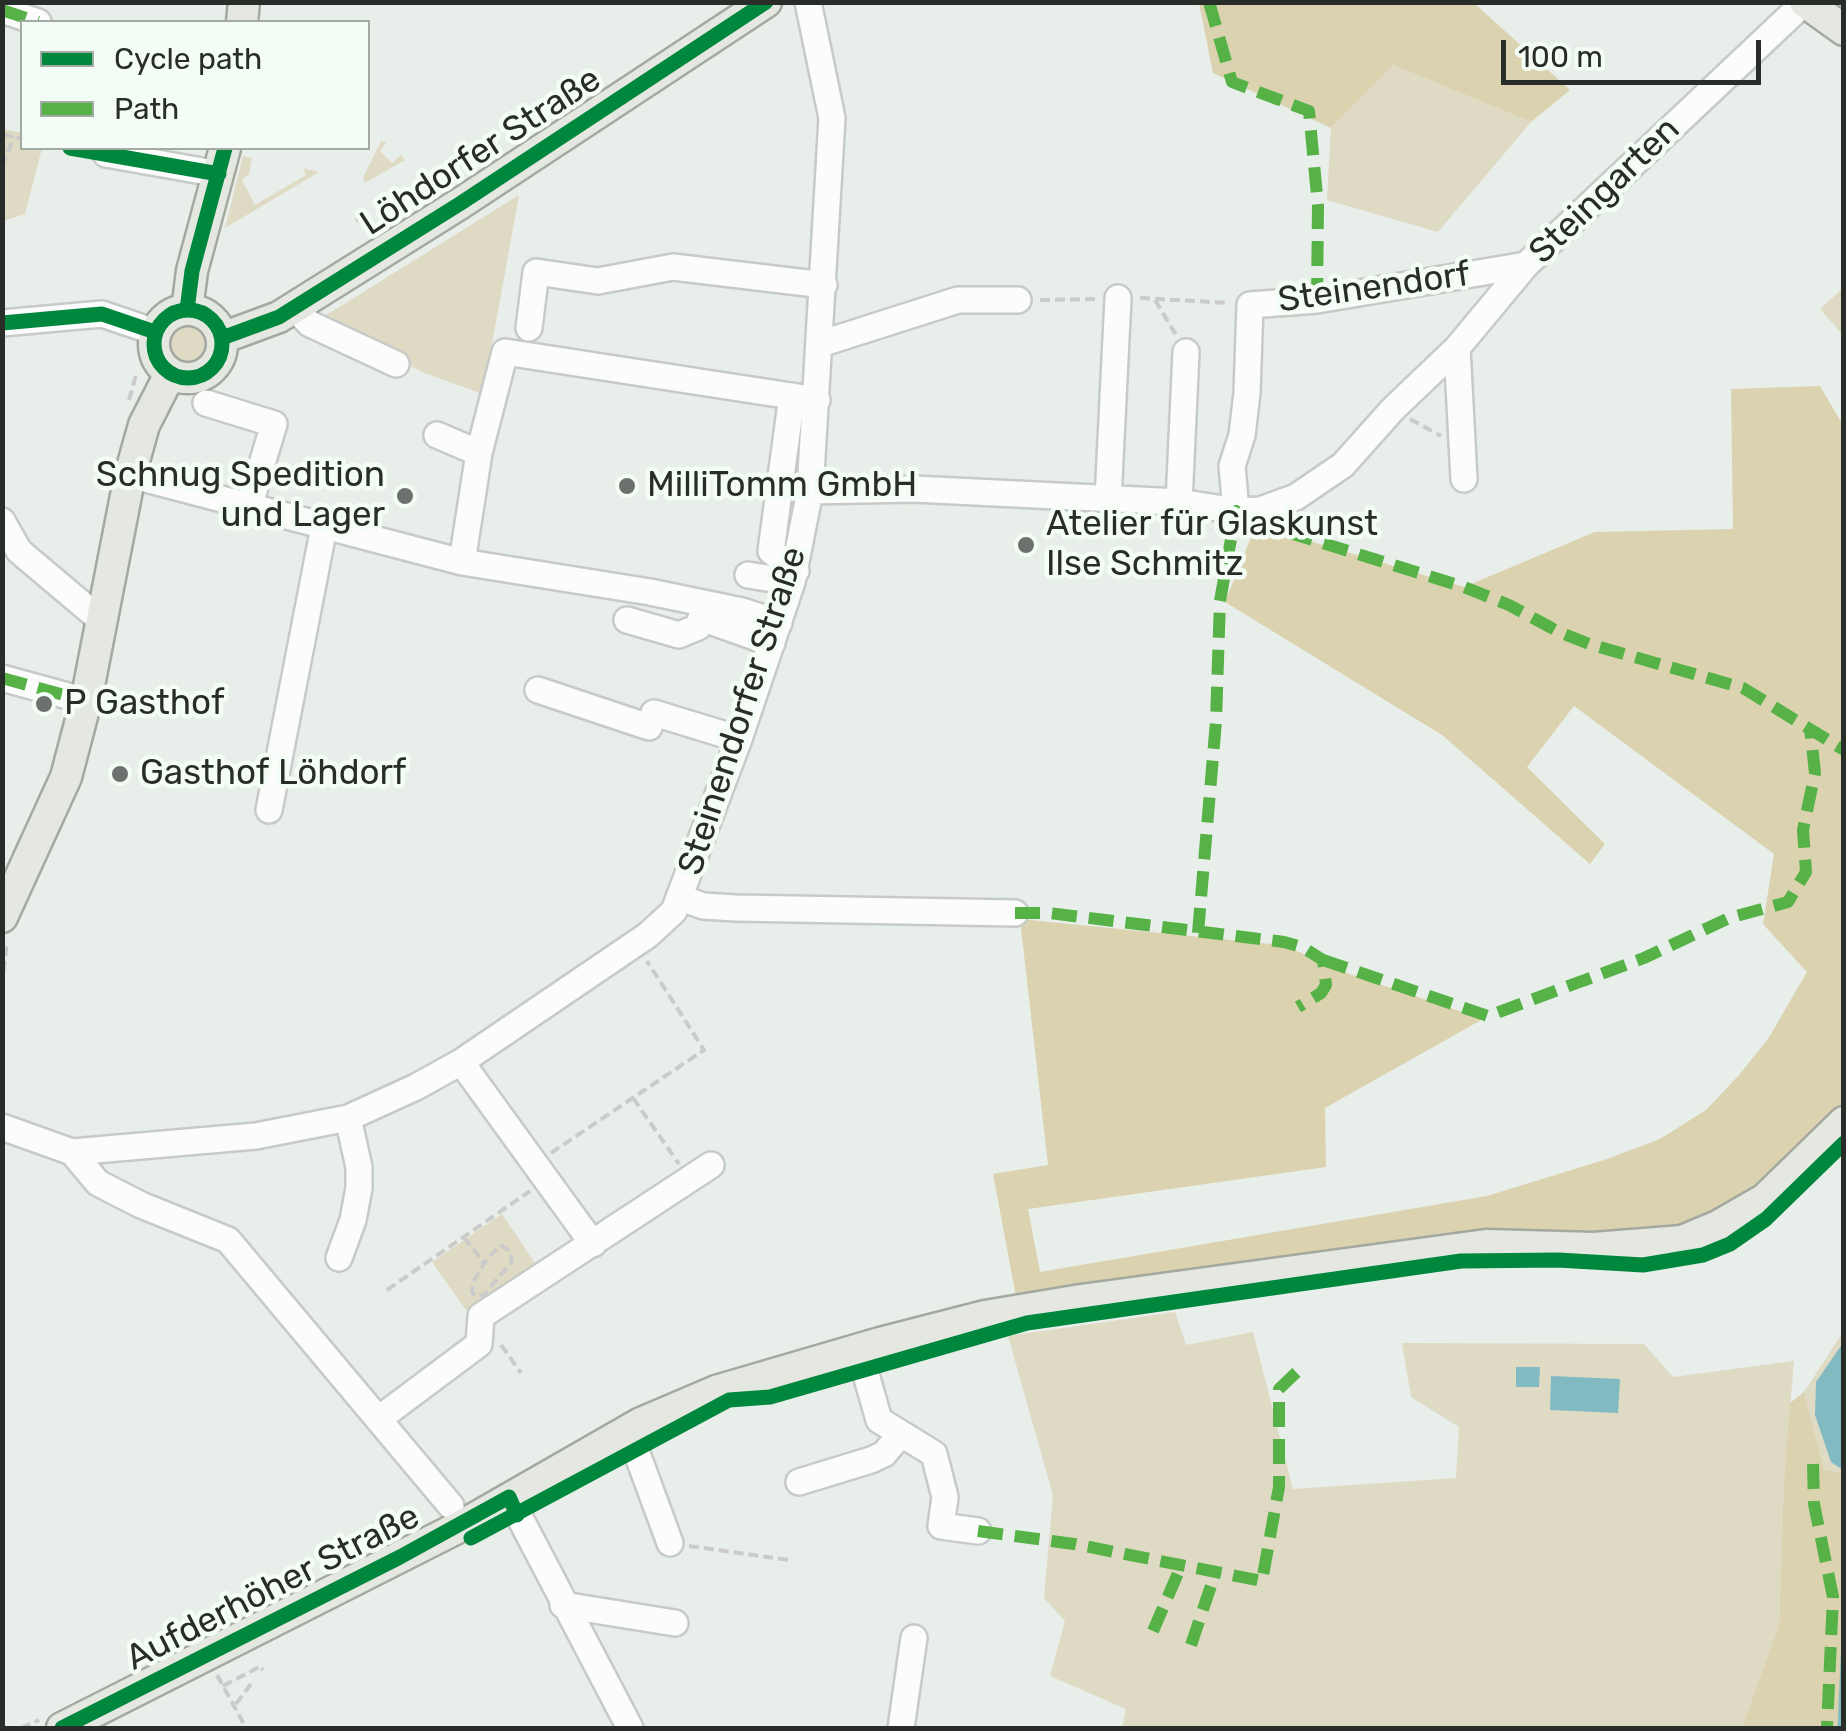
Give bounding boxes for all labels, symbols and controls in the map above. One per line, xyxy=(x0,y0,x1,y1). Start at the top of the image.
legend xyxy=(20,20,370,150)
scale bar xyxy=(1506,20,1766,82)
text: 100 m xyxy=(1518,39,1603,75)
text: Cycle path xyxy=(114,41,262,77)
street label: Löhdorfer Straße xyxy=(353,59,609,245)
text: Path xyxy=(114,91,179,127)
street label: Steingarten xyxy=(1521,109,1689,273)
street label: Steinendorf xyxy=(1275,254,1473,322)
place label: Schnug Spedition und Lager xyxy=(96,455,385,537)
place label: MilliTomm GmbH xyxy=(647,465,917,507)
marker: MilliTomm GmbH xyxy=(616,475,638,497)
marker: Schnug Spedition und Lager xyxy=(394,485,416,507)
place label: Atelier für Glaskunst Ilse Schmitz xyxy=(1046,504,1378,586)
marker: Atelier für Glaskunst Ilse Schmitz xyxy=(1015,534,1037,556)
street label: Steinendorfer Straße xyxy=(670,542,816,880)
place label: P Gasthof xyxy=(64,683,224,725)
marker: P Gasthof xyxy=(33,693,55,715)
place label: Gasthof Löhdorf xyxy=(140,753,406,795)
marker: Gasthof Löhdorf xyxy=(109,763,131,785)
street label: Aufderhöher Straße xyxy=(119,1496,427,1680)

